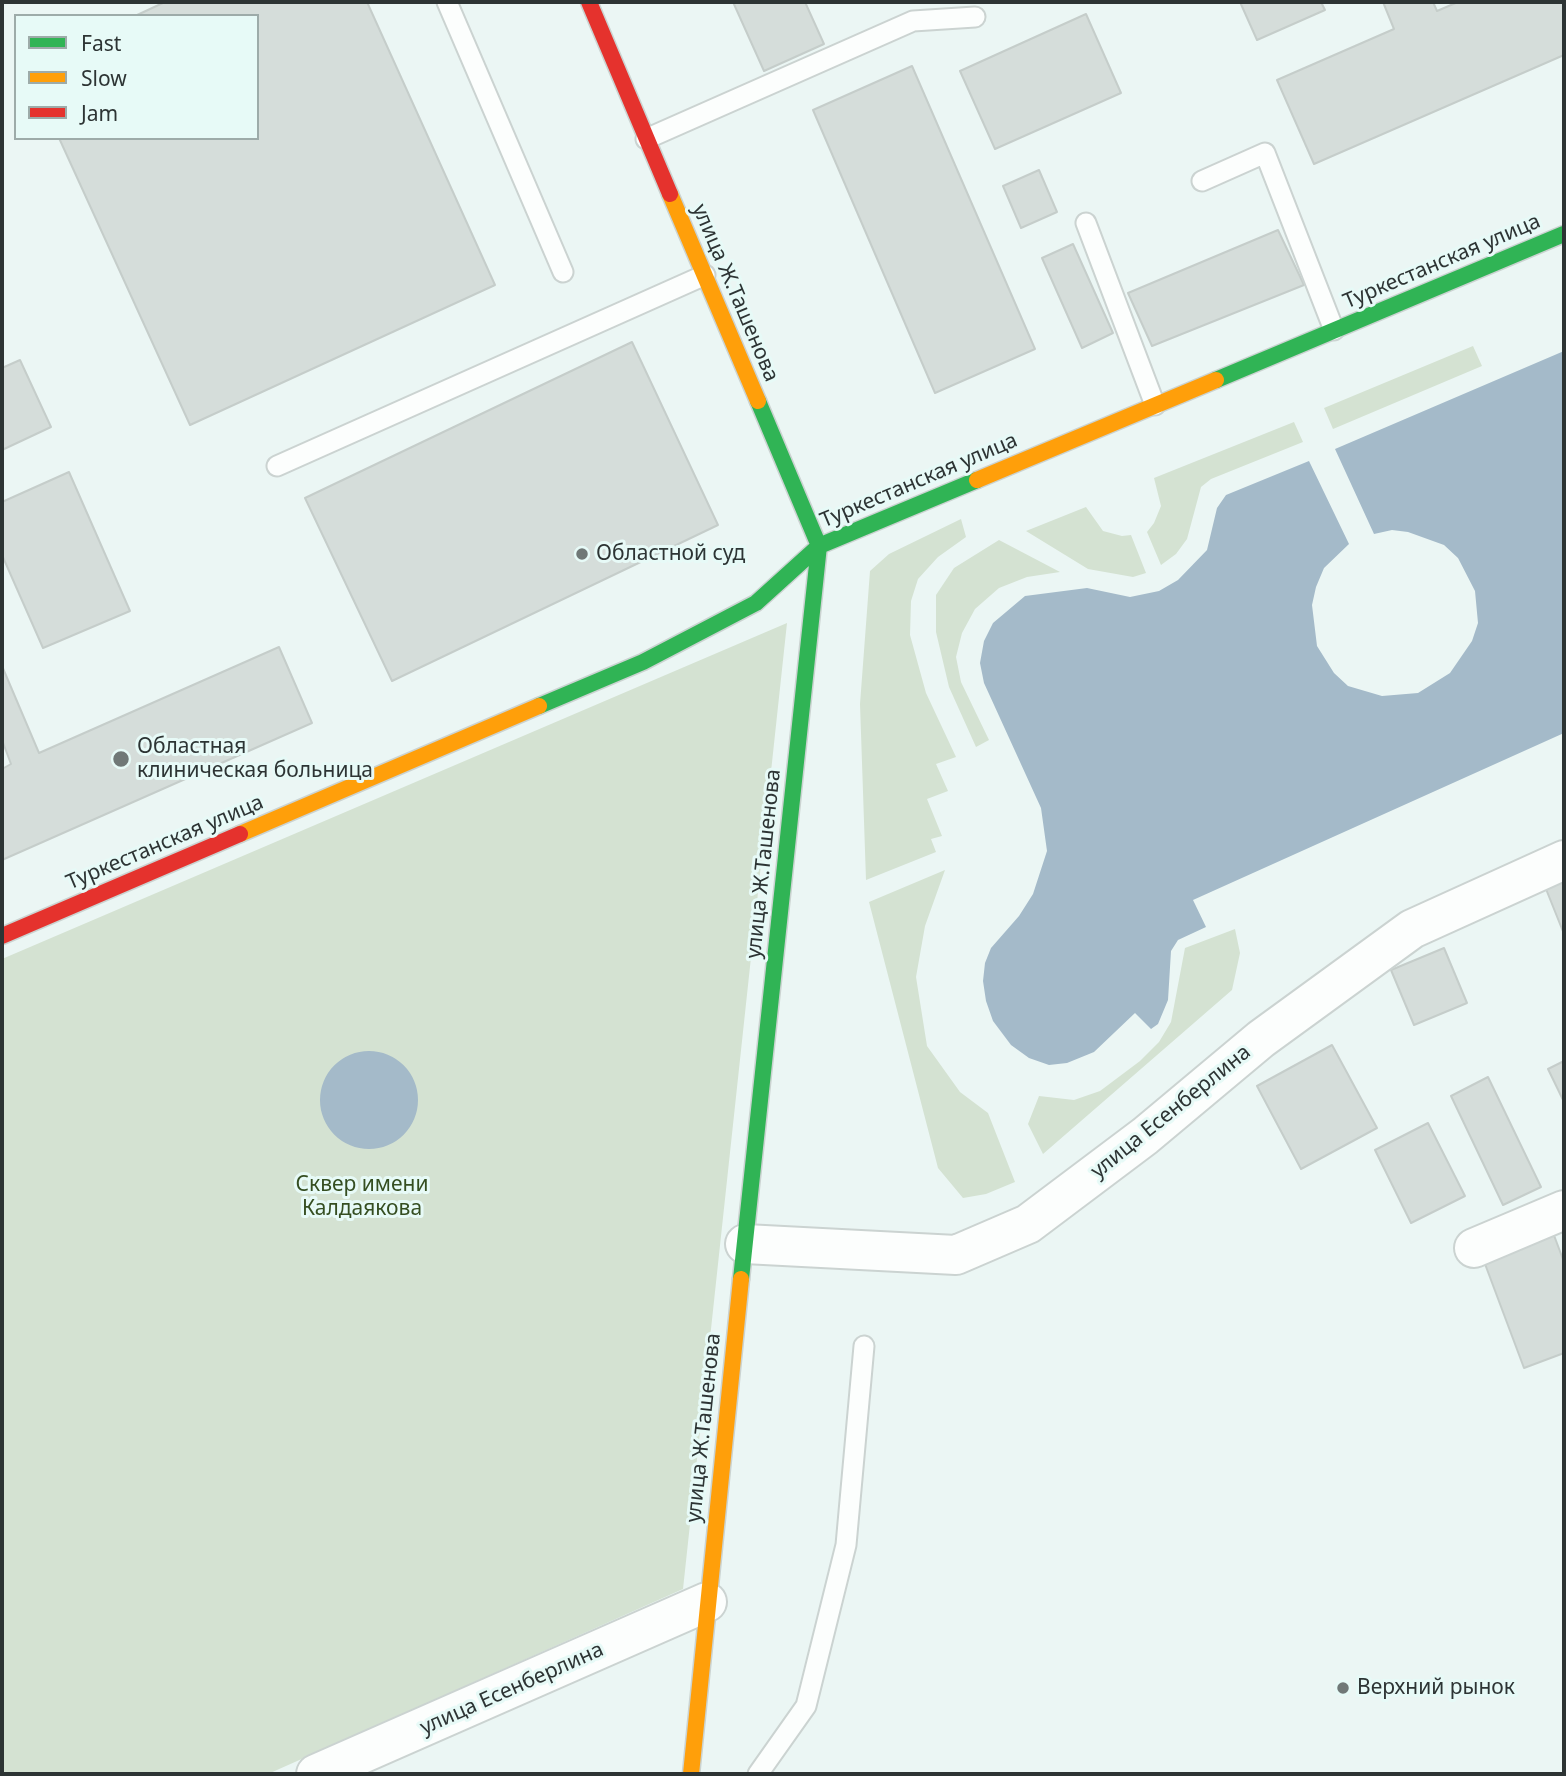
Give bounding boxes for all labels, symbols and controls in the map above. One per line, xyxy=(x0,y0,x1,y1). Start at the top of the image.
legend xyxy=(14,14,259,140)
text: Fast xyxy=(81,29,121,57)
text: Slow xyxy=(81,64,127,92)
text: Jam xyxy=(81,99,118,127)
street label: улица Ж.Ташенова xyxy=(686,200,784,386)
street label: Туркестанская улица xyxy=(1340,209,1544,315)
street label: Туркестанская улица xyxy=(817,428,1021,534)
place label: Областной суд xyxy=(596,541,745,567)
marker: Областной суд xyxy=(574,546,590,562)
place label: Областная клиническая больница xyxy=(137,734,373,784)
marker: Областная клиническая больница xyxy=(111,749,131,769)
street label: улица Ж.Ташенова xyxy=(742,768,786,960)
street label: Туркестанская улица xyxy=(63,790,267,896)
street label: улица Есенберлина xyxy=(1086,1040,1256,1184)
park label: Сквер имени Калдаякова xyxy=(296,1172,428,1222)
street label: улица Ж.Ташенова xyxy=(682,1332,726,1524)
street label: улица Есенберлина xyxy=(416,1637,608,1741)
place label: Верхний рынок xyxy=(1357,1675,1515,1701)
marker: Верхний рынок xyxy=(1335,1680,1351,1696)

